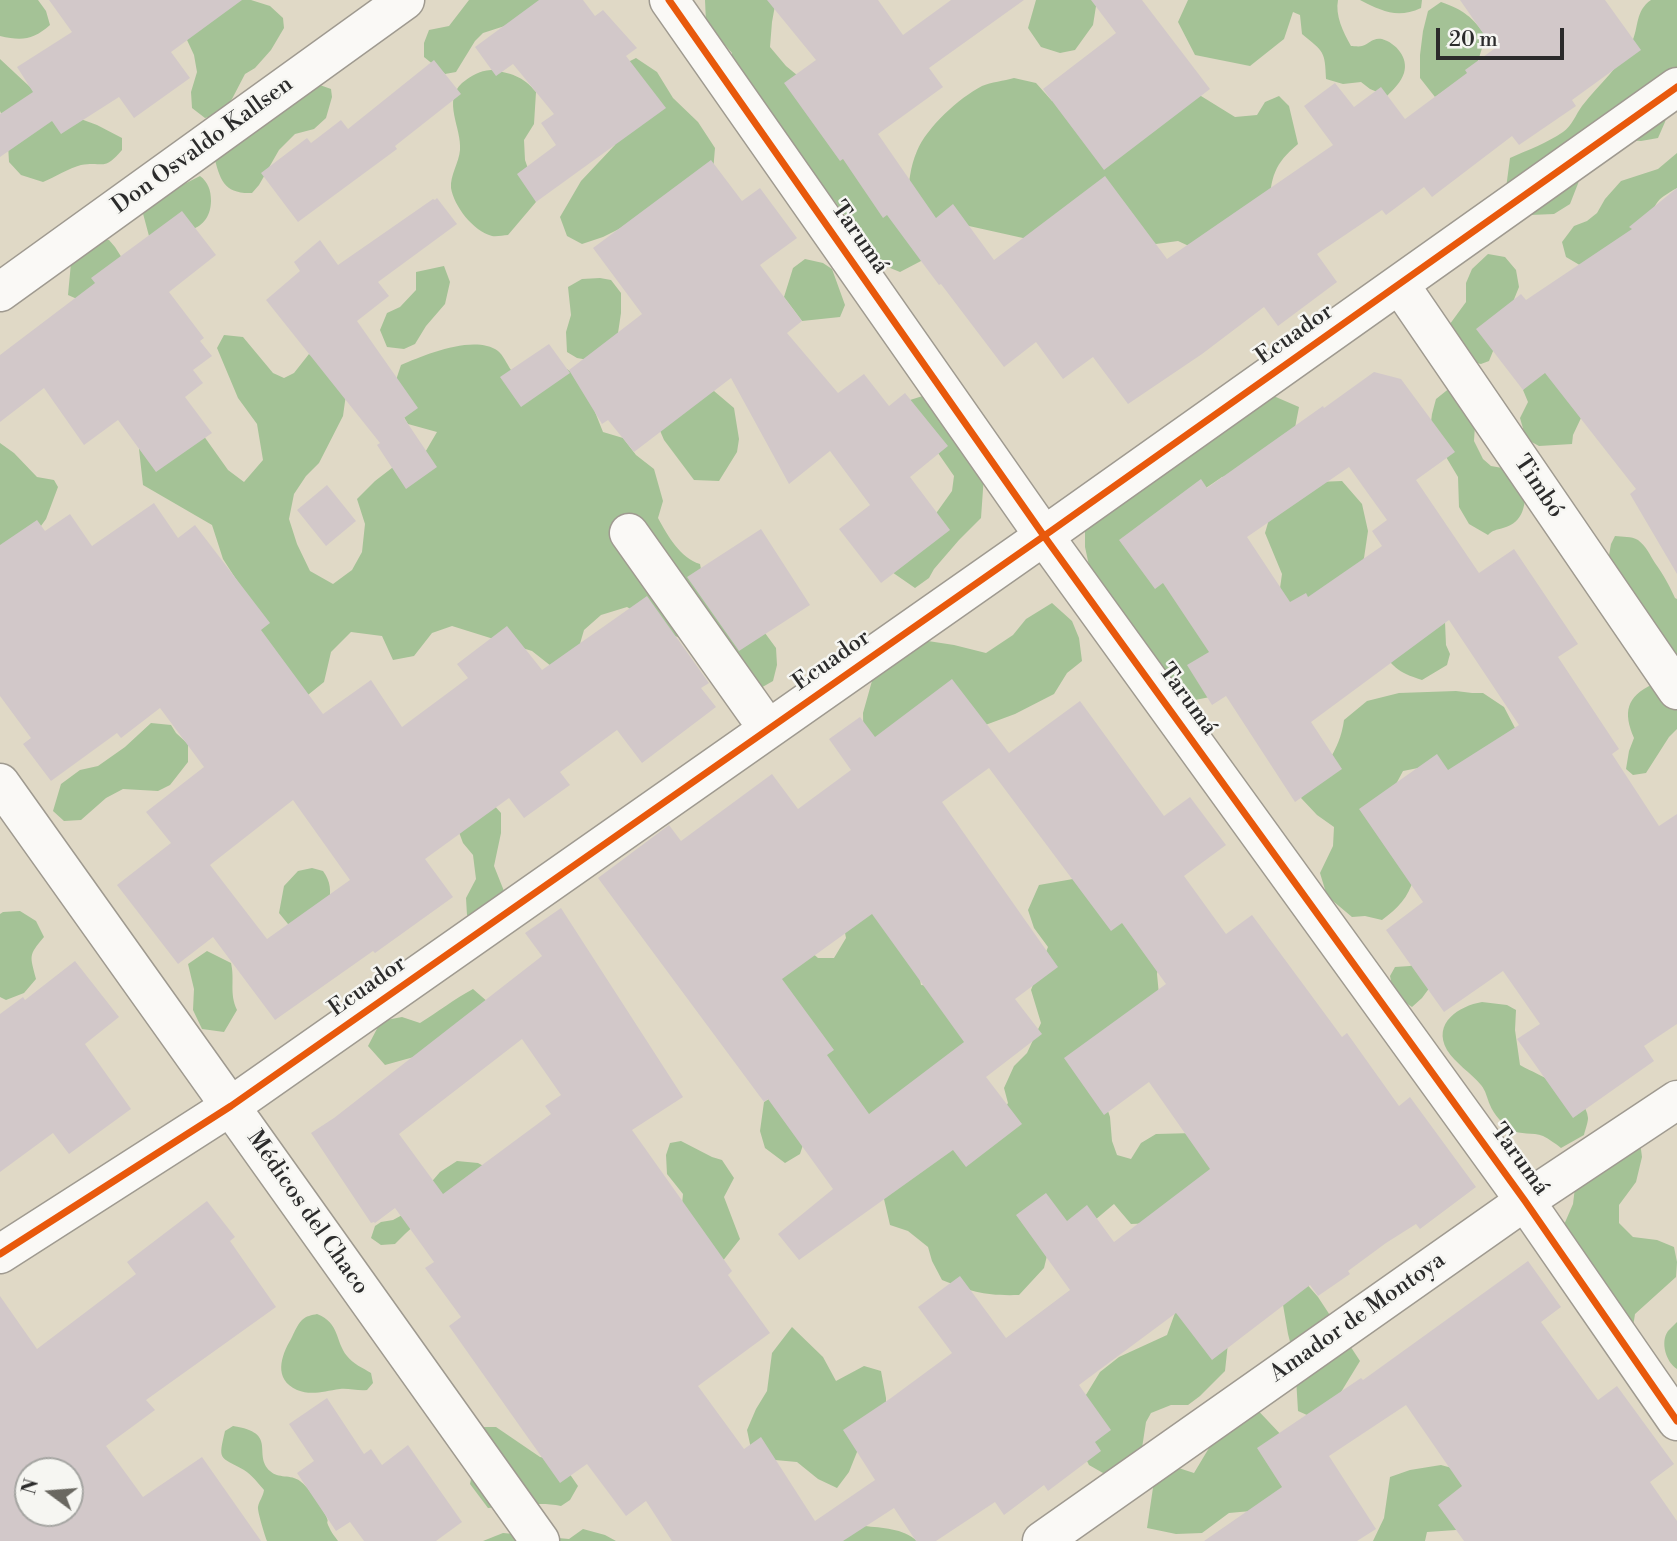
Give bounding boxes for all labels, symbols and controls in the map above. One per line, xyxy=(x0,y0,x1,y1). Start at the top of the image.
scale bar xyxy=(1439,14,1567,58)
text: 20 m xyxy=(1449,27,1498,53)
street label: Don Osvaldo Kallsen xyxy=(107,71,299,221)
street label: Tarumá xyxy=(824,197,894,279)
street label: Ecuador xyxy=(1251,298,1339,372)
street label: Timbó xyxy=(1507,450,1569,524)
street label: Ecuador xyxy=(788,624,876,698)
street label: Tarumá xyxy=(1152,659,1222,741)
street label: Ecuador xyxy=(324,950,412,1024)
street label: Tarumá xyxy=(1484,1119,1554,1201)
street label: Médicos del Chaco xyxy=(240,1126,374,1300)
street label: Amador de Montoya xyxy=(1265,1247,1451,1389)
north arrow xyxy=(14,1457,84,1527)
text: N xyxy=(17,1476,44,1497)

